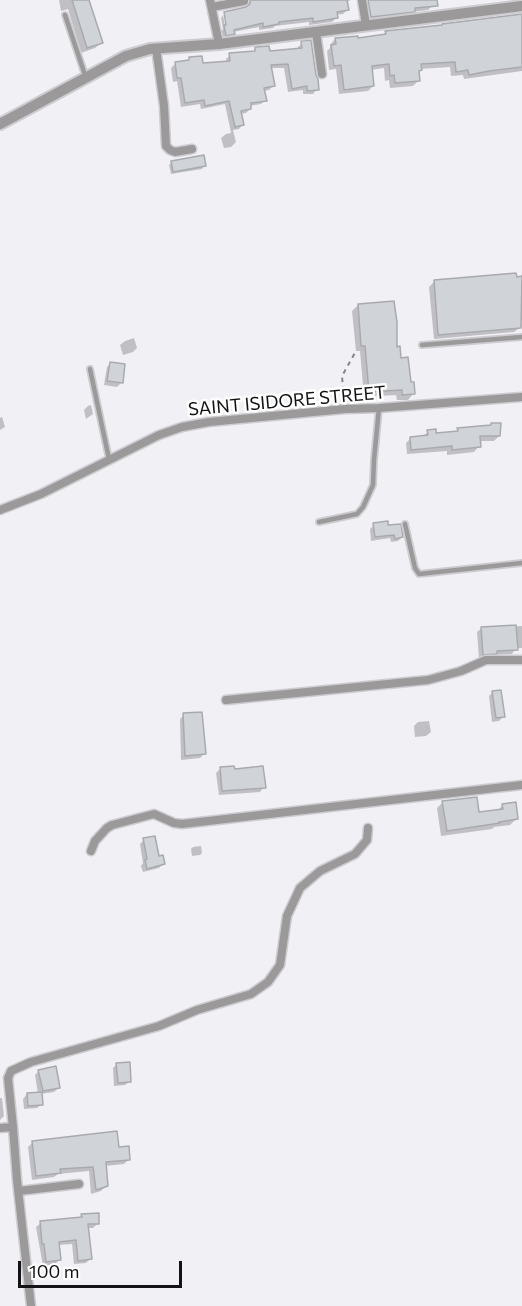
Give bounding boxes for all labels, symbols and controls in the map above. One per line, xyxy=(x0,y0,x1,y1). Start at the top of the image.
street label: SAINT ISIDORE STREET xyxy=(187,382,387,420)
scale bar xyxy=(21,1249,184,1287)
text: 100 m xyxy=(29,1260,79,1282)

